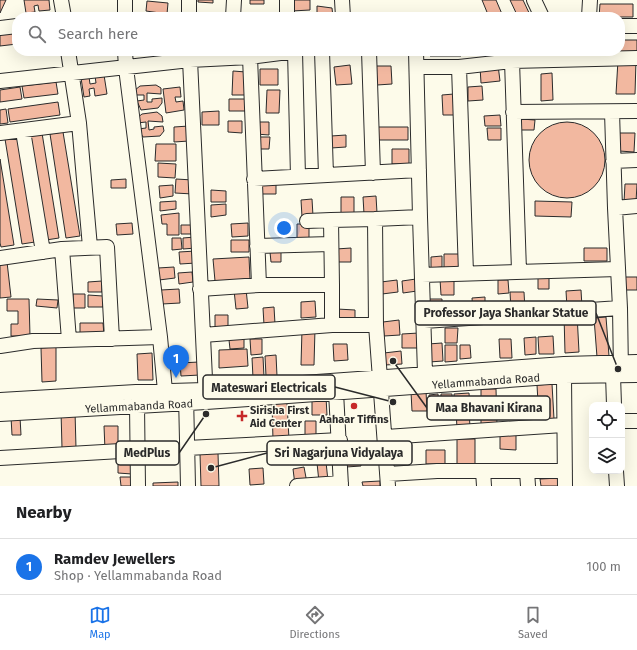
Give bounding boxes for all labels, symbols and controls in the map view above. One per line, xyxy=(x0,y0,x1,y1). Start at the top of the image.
search box xyxy=(12,12,625,56)
icon: search xyxy=(26,23,48,45)
text: Search here xyxy=(58,25,138,43)
your location xyxy=(274,218,294,238)
callout: Professor Jaya Shankar Statue xyxy=(415,301,596,325)
text: Professor Jaya Shankar Statue xyxy=(424,306,589,320)
pin: 1 xyxy=(163,345,189,378)
street label: Yellammabanda Road xyxy=(432,371,541,392)
callout: Mateswari Electricals xyxy=(203,375,335,399)
text: Mateswari Electricals xyxy=(211,381,327,395)
callout: Maa Bhavani Kirana xyxy=(427,396,550,420)
street label: Yellammabanda Road xyxy=(85,397,193,416)
marker: Aahaar Tiffins xyxy=(349,401,359,411)
text: Maa Bhavani Kirana xyxy=(435,401,543,415)
map controls xyxy=(589,402,625,474)
button: locate xyxy=(589,402,625,438)
place label: Sirisha First Aid Center xyxy=(249,404,310,430)
marker: Sirisha First Aid Center xyxy=(237,411,247,421)
place label: Aahaar Tiffins xyxy=(318,413,389,426)
button: layers xyxy=(589,438,625,474)
callout: MedPlus xyxy=(116,441,179,465)
callout: Sri Nagarjuna Vidyalaya xyxy=(267,441,412,465)
text: MedPlus xyxy=(124,446,170,460)
text: Sri Nagarjuna Vidyalaya xyxy=(275,446,404,460)
text: Nearby xyxy=(16,502,71,523)
text: Ramdev Jewellers xyxy=(54,550,175,568)
text: 1 xyxy=(26,559,32,574)
text: 100 m xyxy=(586,559,621,574)
text: Shop · Yellammabanda Road xyxy=(54,568,222,583)
tab: Map xyxy=(89,604,111,641)
tab: Directions xyxy=(289,604,340,641)
tab: Saved xyxy=(518,604,548,641)

